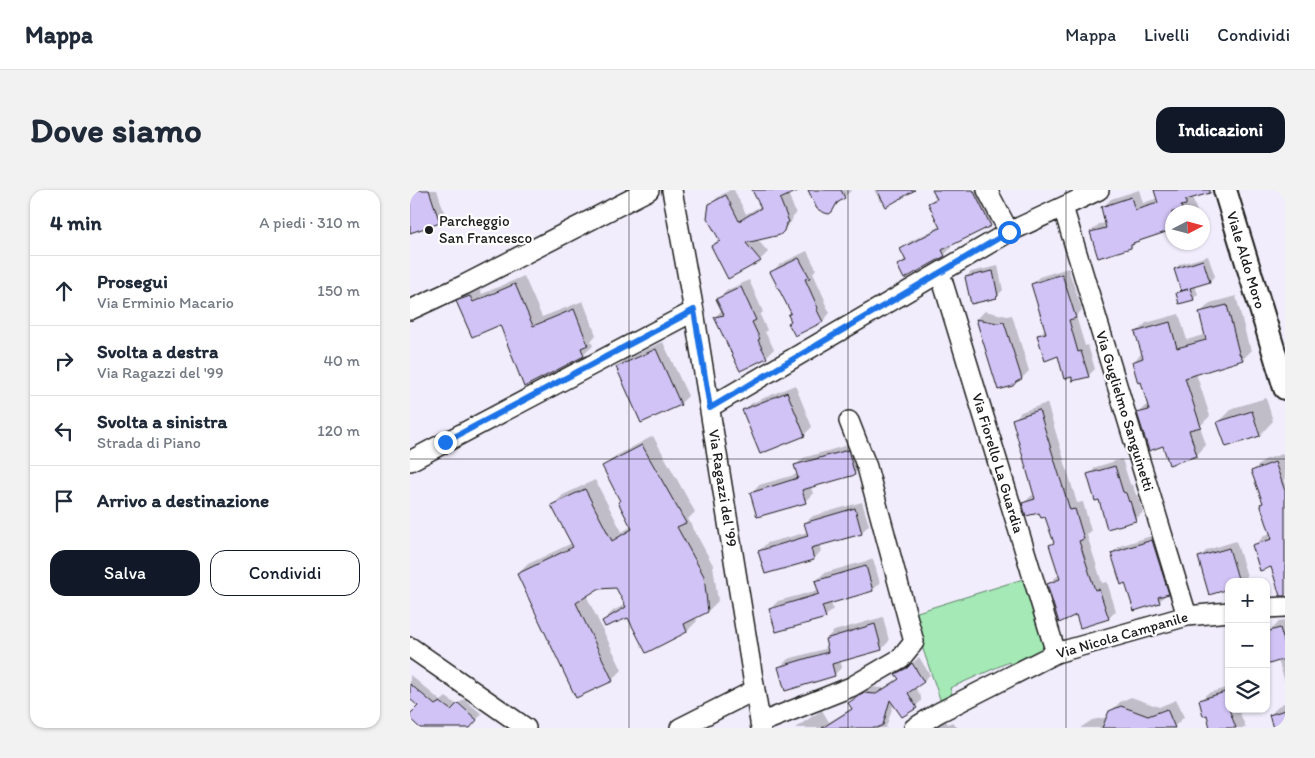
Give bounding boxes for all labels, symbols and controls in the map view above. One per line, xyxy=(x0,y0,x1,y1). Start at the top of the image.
text: Mappa xyxy=(25,20,93,49)
text: Mappa xyxy=(1065,24,1116,46)
text: Livelli xyxy=(1144,24,1189,46)
text: Condividi xyxy=(1217,24,1290,46)
button: Indicazioni xyxy=(1156,107,1285,153)
text: Dove siamo xyxy=(30,109,202,151)
north arrow xyxy=(1165,205,1210,250)
street label: Viale Aldo Moro xyxy=(1223,209,1269,311)
text: 4 min xyxy=(50,210,102,235)
place label: Parcheggio San Francesco xyxy=(439,212,532,247)
text: A piedi · 310 m xyxy=(259,213,360,232)
route start xyxy=(998,221,1021,244)
marker: Parcheggio San Francesco xyxy=(423,224,435,236)
text: Prosegui xyxy=(97,270,168,293)
icon: ahead xyxy=(50,277,78,305)
text: 150 m xyxy=(317,281,360,300)
text: Via Erminio Macario xyxy=(97,293,234,312)
street label: Via Guglielmo Sanguinetti xyxy=(1092,329,1158,493)
text: Svolta a destra xyxy=(97,340,218,363)
icon: right xyxy=(50,347,78,375)
text: 40 m xyxy=(323,351,360,370)
text: Via Ragazzi del '99 xyxy=(97,363,224,382)
street label: Via Fiorello La Guardia xyxy=(968,391,1028,536)
text: Svolta a sinistra xyxy=(97,410,227,433)
icon: left xyxy=(50,417,78,445)
text: 120 m xyxy=(317,421,360,440)
street label: Via Ragazzi del '99 xyxy=(705,428,741,548)
route end xyxy=(434,431,457,454)
text: Strada di Piano xyxy=(97,433,201,452)
icon: arrive xyxy=(50,487,78,515)
text: Arrivo a destinazione xyxy=(97,489,269,512)
button: Salva xyxy=(50,550,200,596)
button: Condividi xyxy=(210,550,360,596)
map controls xyxy=(1225,578,1270,713)
button: + xyxy=(1225,578,1270,623)
street label: Via Nicola Campanile xyxy=(1054,608,1190,662)
button: − xyxy=(1225,623,1270,668)
button: layers xyxy=(1225,668,1270,713)

